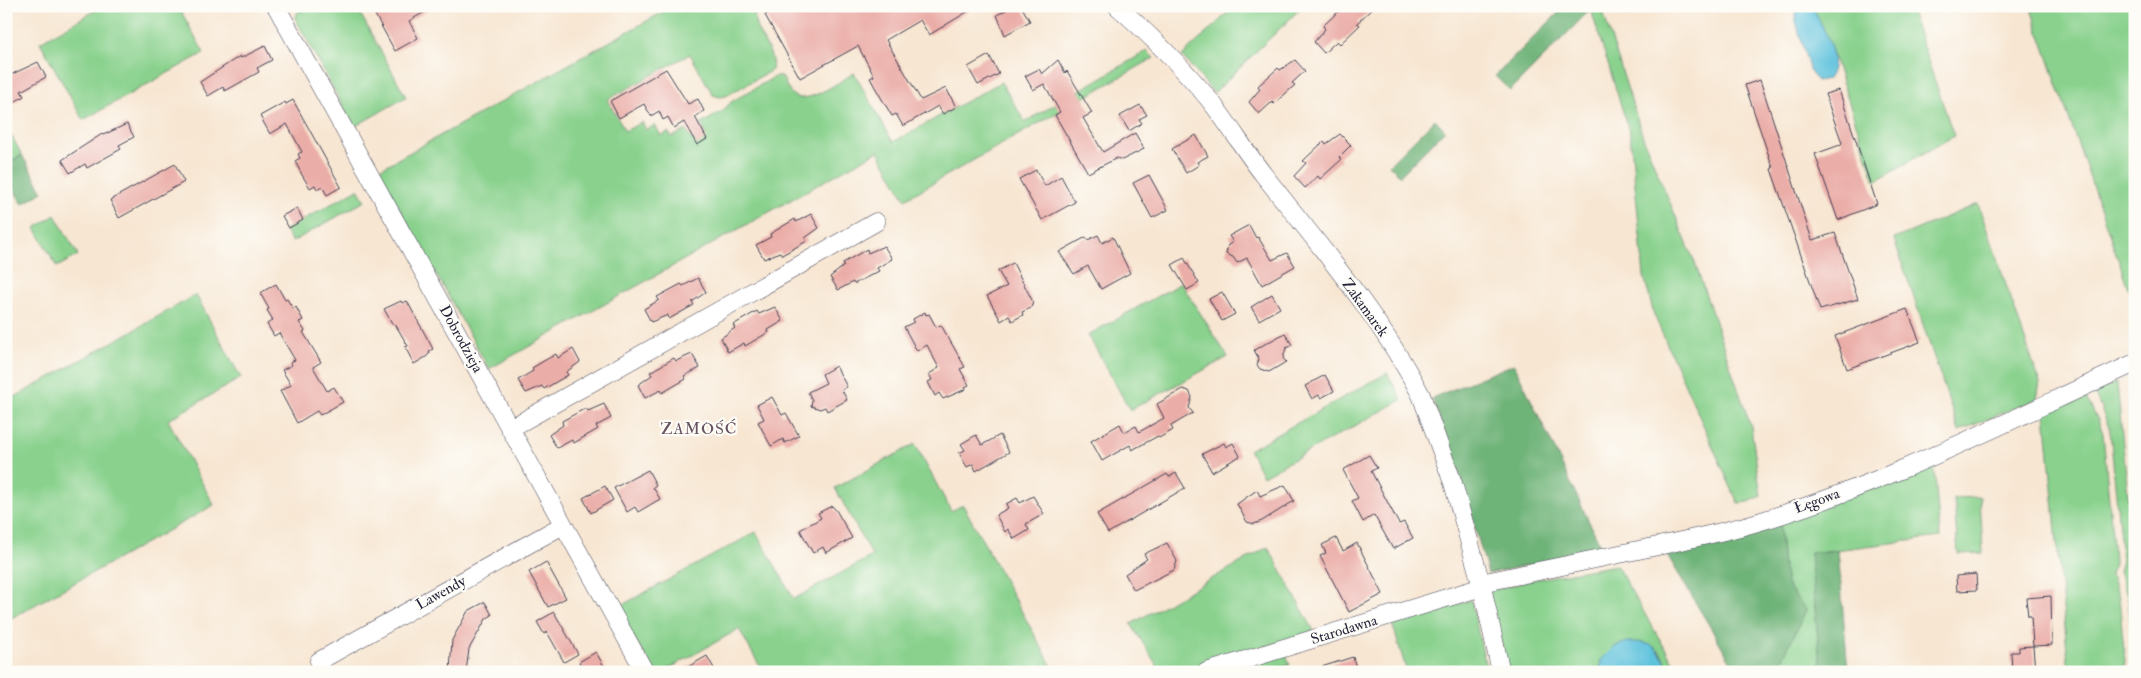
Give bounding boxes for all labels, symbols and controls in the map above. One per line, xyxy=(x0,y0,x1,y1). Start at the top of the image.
street label: Zakamarek xyxy=(1337,275,1393,341)
street label: Dobrodzieja xyxy=(435,302,488,377)
district label: ZAMOŚĆ xyxy=(660,418,738,439)
street label: Łęgowa xyxy=(1792,484,1843,518)
street label: Lawendy xyxy=(413,571,470,614)
street label: Starodawna xyxy=(1308,611,1380,649)

